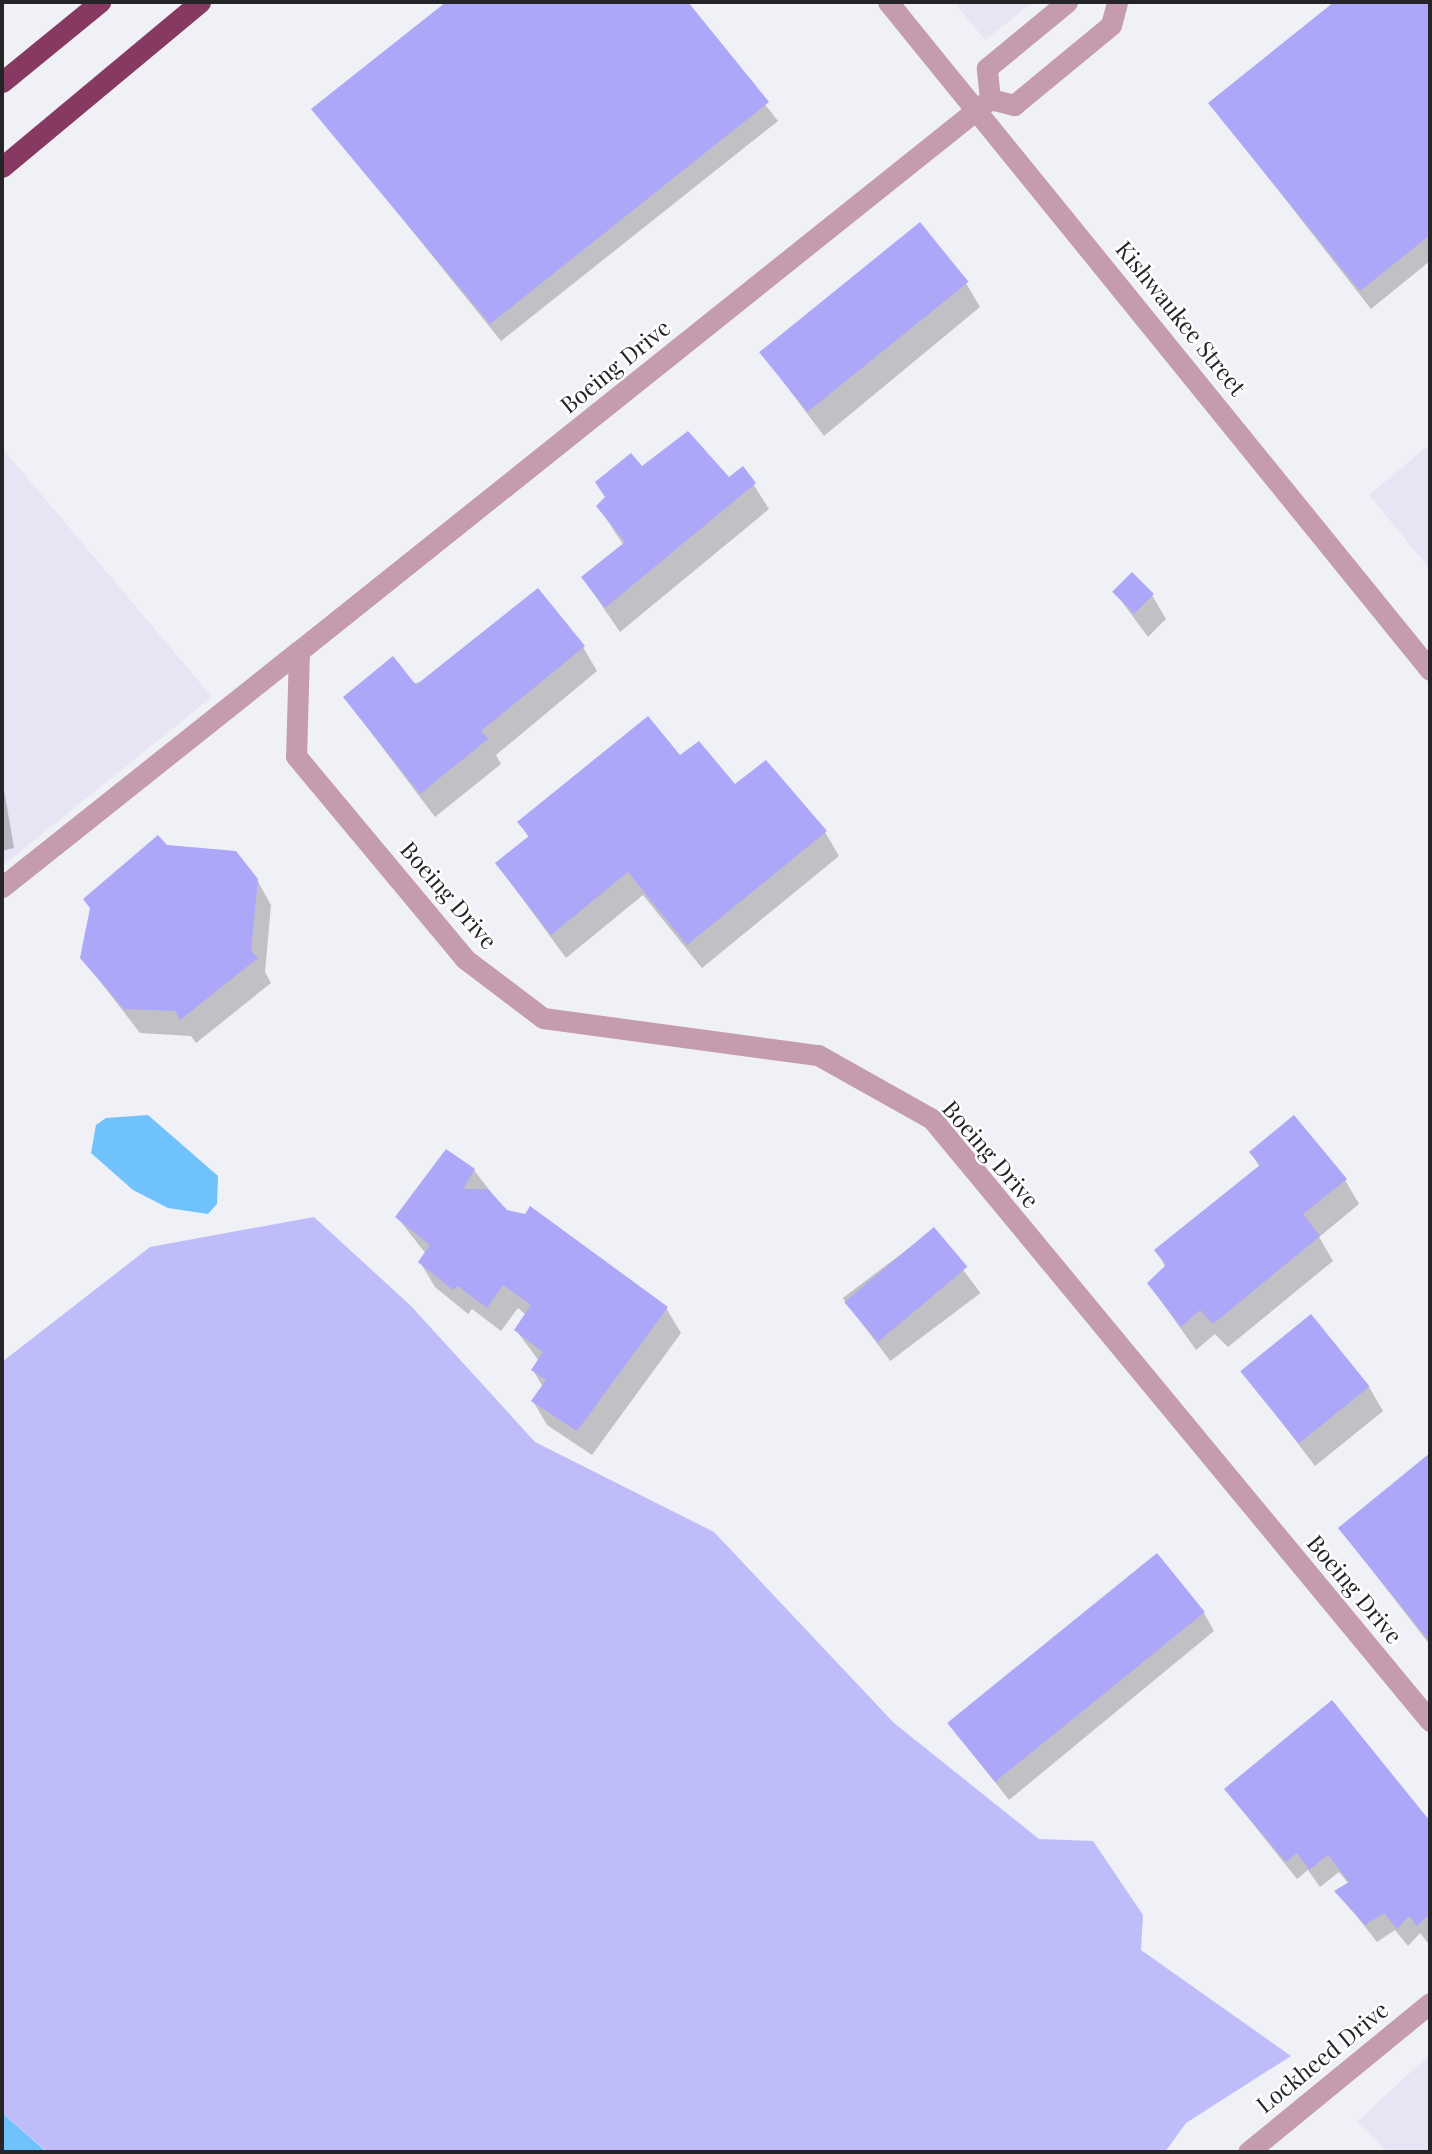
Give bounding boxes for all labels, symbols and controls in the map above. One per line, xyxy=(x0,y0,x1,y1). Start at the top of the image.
street label: Kishwaukee Street xyxy=(1110,235,1252,401)
street label: Boeing Drive xyxy=(555,313,675,419)
street label: Boeing Drive xyxy=(395,836,503,954)
street label: Boeing Drive xyxy=(937,1095,1045,1213)
street label: Boeing Drive xyxy=(1302,1529,1408,1649)
street label: Lockheed Drive xyxy=(1251,1995,1393,2119)

